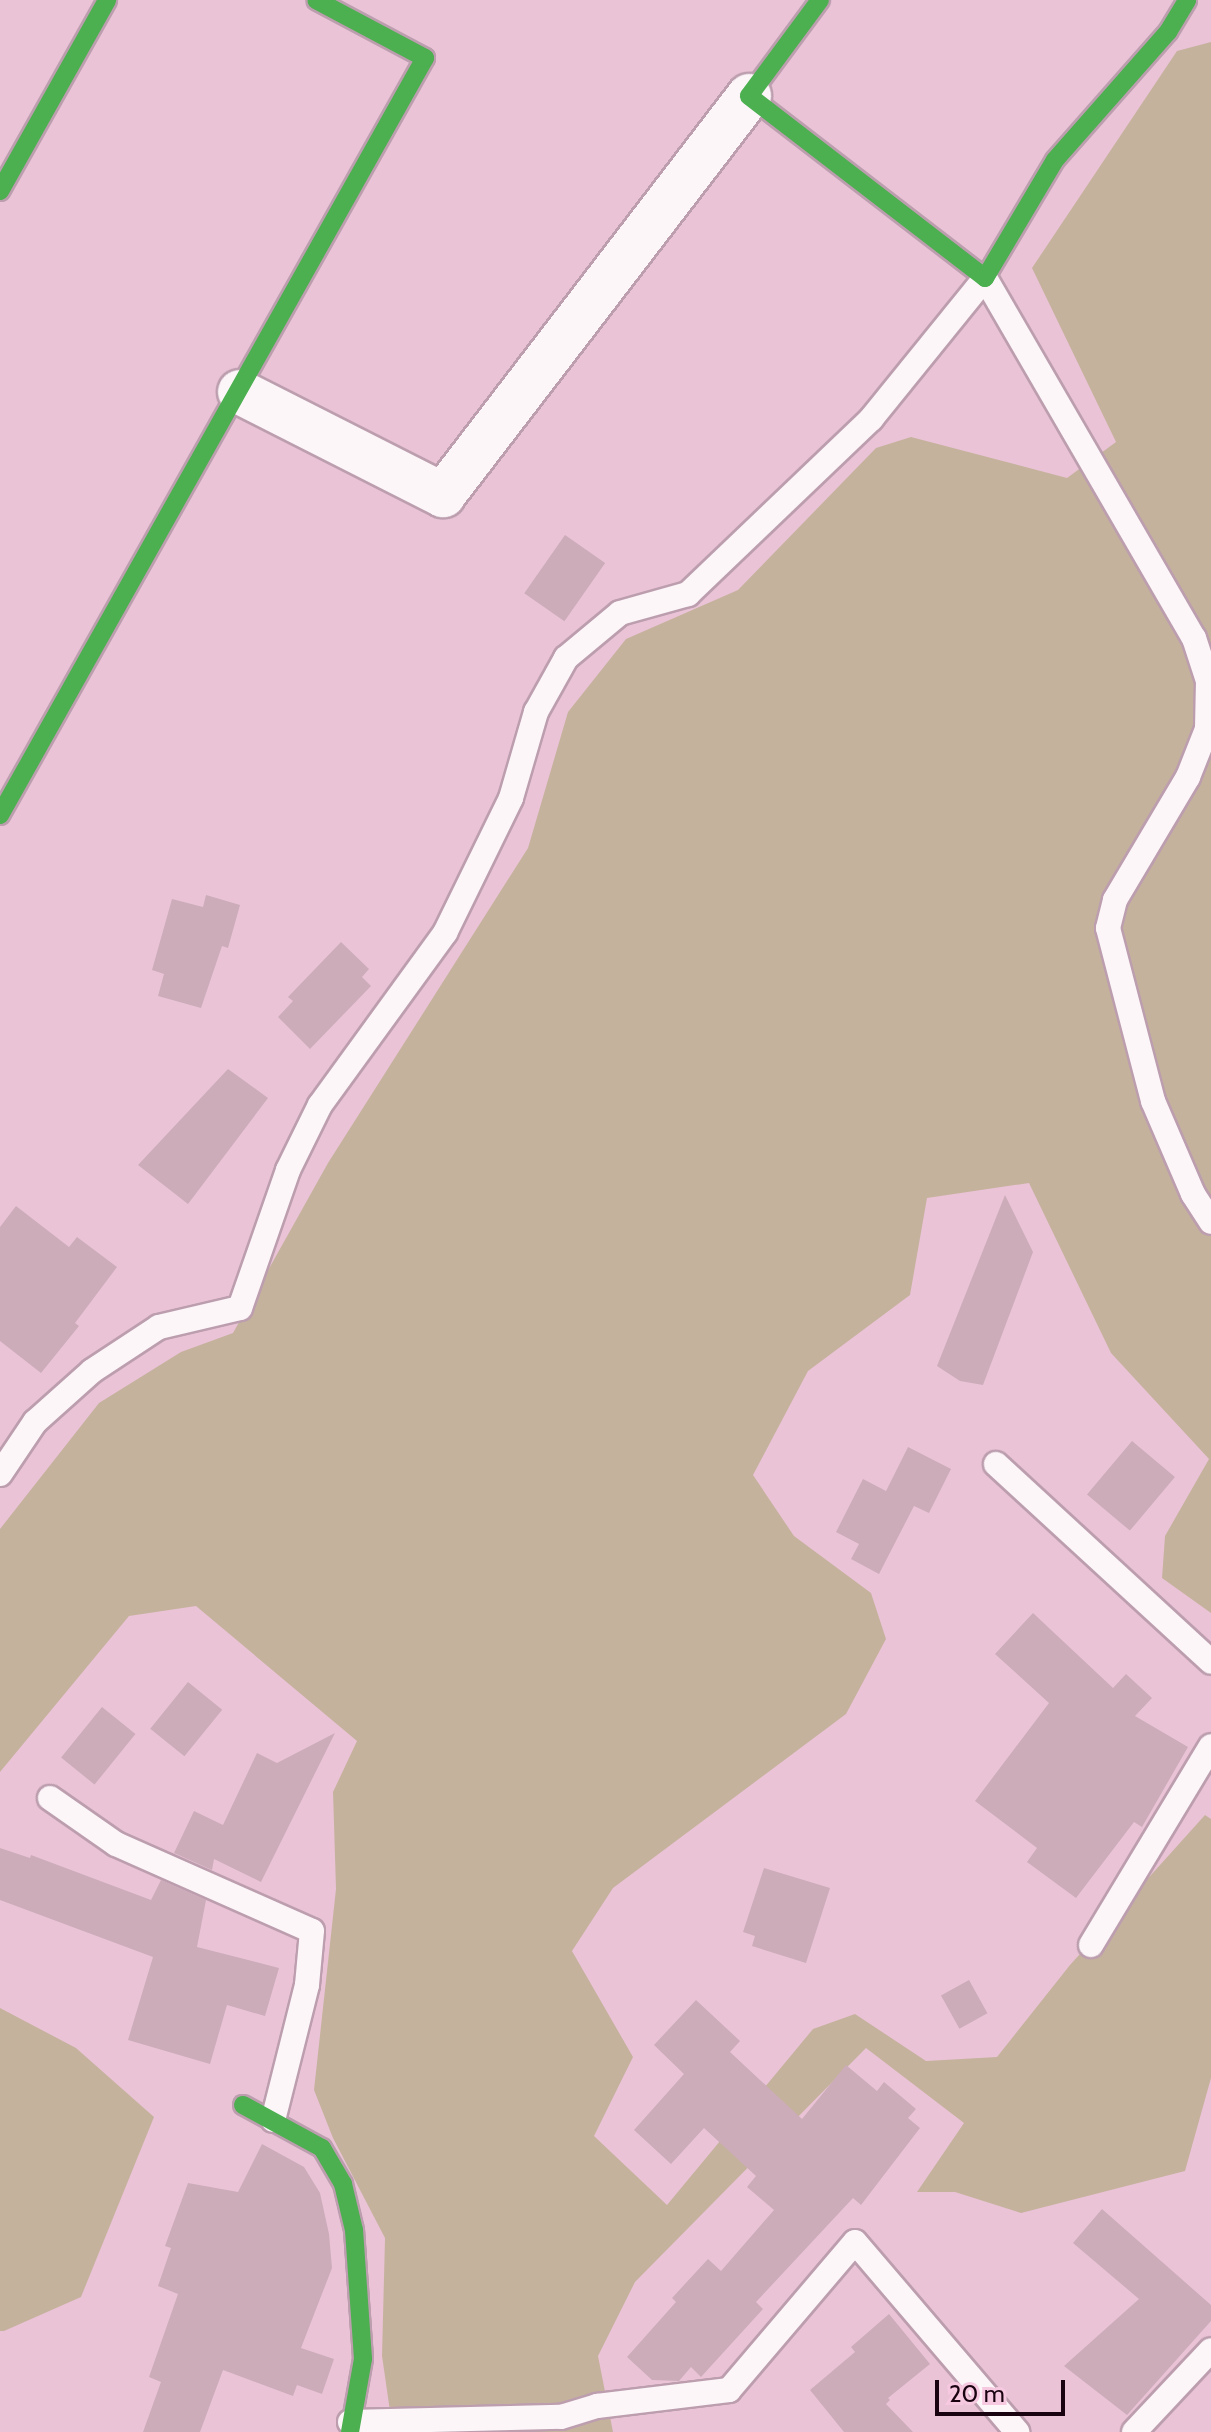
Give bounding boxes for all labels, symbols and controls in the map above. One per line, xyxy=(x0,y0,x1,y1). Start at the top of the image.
scale bar xyxy=(939,2364,1069,2414)
text: 20 m xyxy=(949,2379,1005,2408)

